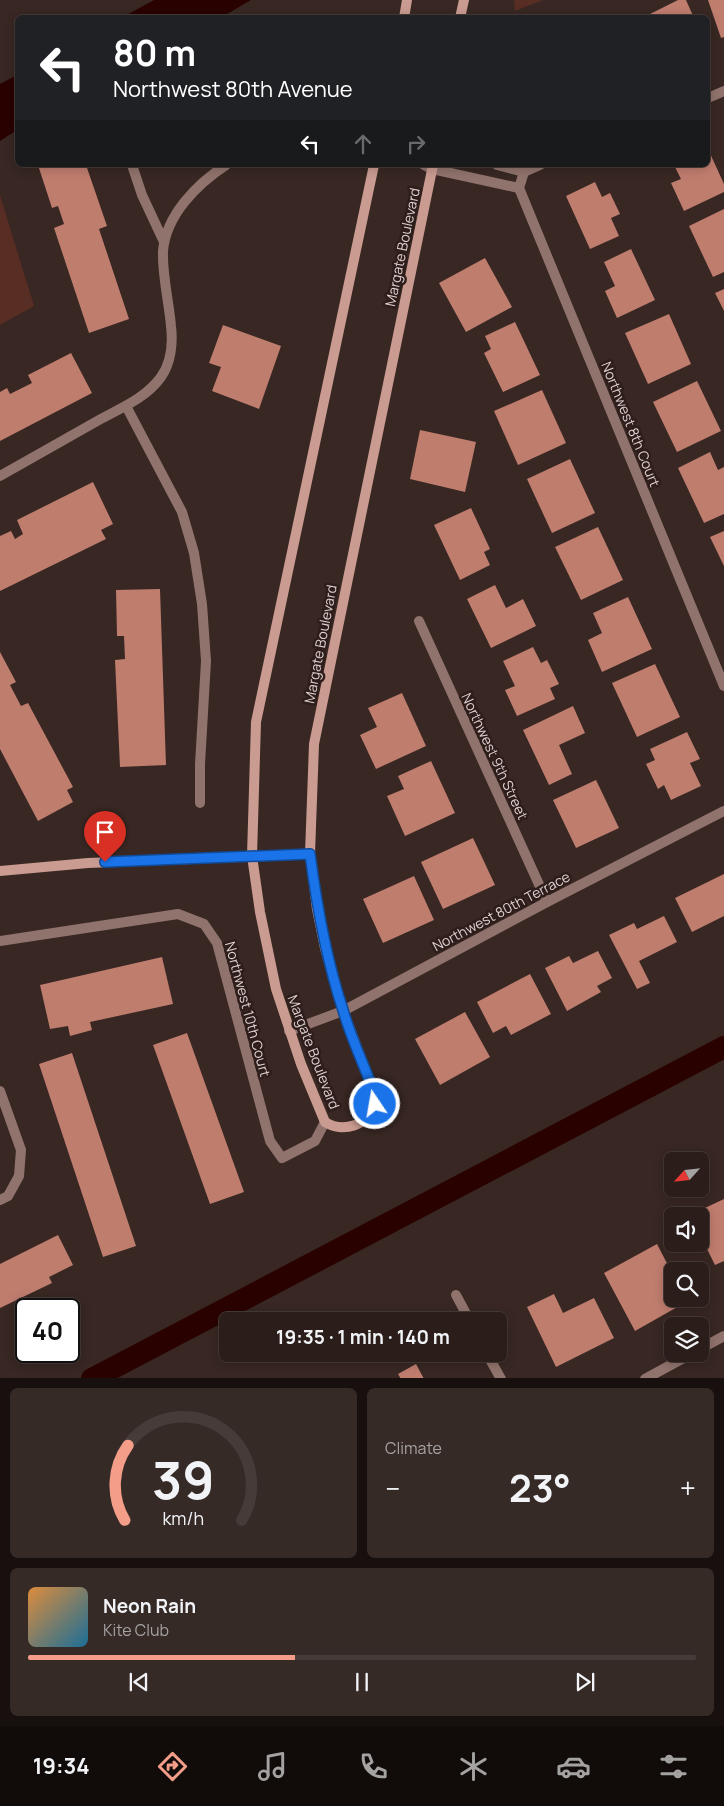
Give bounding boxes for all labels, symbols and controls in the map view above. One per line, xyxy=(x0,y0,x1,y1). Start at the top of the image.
text: 80 m xyxy=(113,29,196,77)
icon: left xyxy=(30,35,95,100)
text: Northwest 80th Avenue xyxy=(113,74,353,104)
icon: left xyxy=(296,130,324,158)
icon: ahead xyxy=(349,130,377,158)
icon: right xyxy=(402,130,430,158)
street label: Margate Boulevard xyxy=(380,186,424,308)
street label: Northwest 8th Court xyxy=(597,359,665,490)
street label: Margate Boulevard xyxy=(299,583,341,705)
street label: Northwest 9th Street xyxy=(457,690,533,823)
pin xyxy=(84,811,126,862)
icon: arrive xyxy=(91,818,119,846)
street label: Northwest 80th Terrace xyxy=(429,867,573,955)
street label: Northwest 10th Court xyxy=(221,939,275,1079)
street label: Margate Boulevard xyxy=(284,992,344,1112)
position arrow xyxy=(348,1077,400,1129)
north arrow xyxy=(664,1152,709,1198)
map controls xyxy=(664,1152,709,1362)
button: sound xyxy=(664,1207,709,1252)
button: search xyxy=(664,1262,709,1307)
speed limit sign: 40 xyxy=(15,1298,80,1363)
button: layers xyxy=(664,1317,709,1362)
text: 19:35 · 1 min · 140 m xyxy=(276,1324,450,1350)
text: Climate xyxy=(385,1437,442,1459)
text: 39 xyxy=(152,1444,215,1515)
text: 23° xyxy=(509,1461,571,1513)
text: − xyxy=(385,1469,400,1507)
text: + xyxy=(680,1469,696,1507)
text: km/h xyxy=(163,1506,204,1530)
text: Neon Rain xyxy=(103,1593,196,1619)
text: Kite Club xyxy=(103,1619,169,1641)
icon: previous xyxy=(125,1668,153,1696)
icon: pause xyxy=(348,1668,376,1696)
icon: next xyxy=(571,1668,599,1696)
icon: directions xyxy=(155,1749,190,1784)
icon: music xyxy=(255,1749,290,1784)
icon: phone xyxy=(356,1749,391,1784)
icon: climate xyxy=(456,1749,491,1784)
icon: car xyxy=(556,1749,591,1784)
icon: filters xyxy=(656,1749,691,1784)
text: 19:34 xyxy=(33,1751,90,1781)

